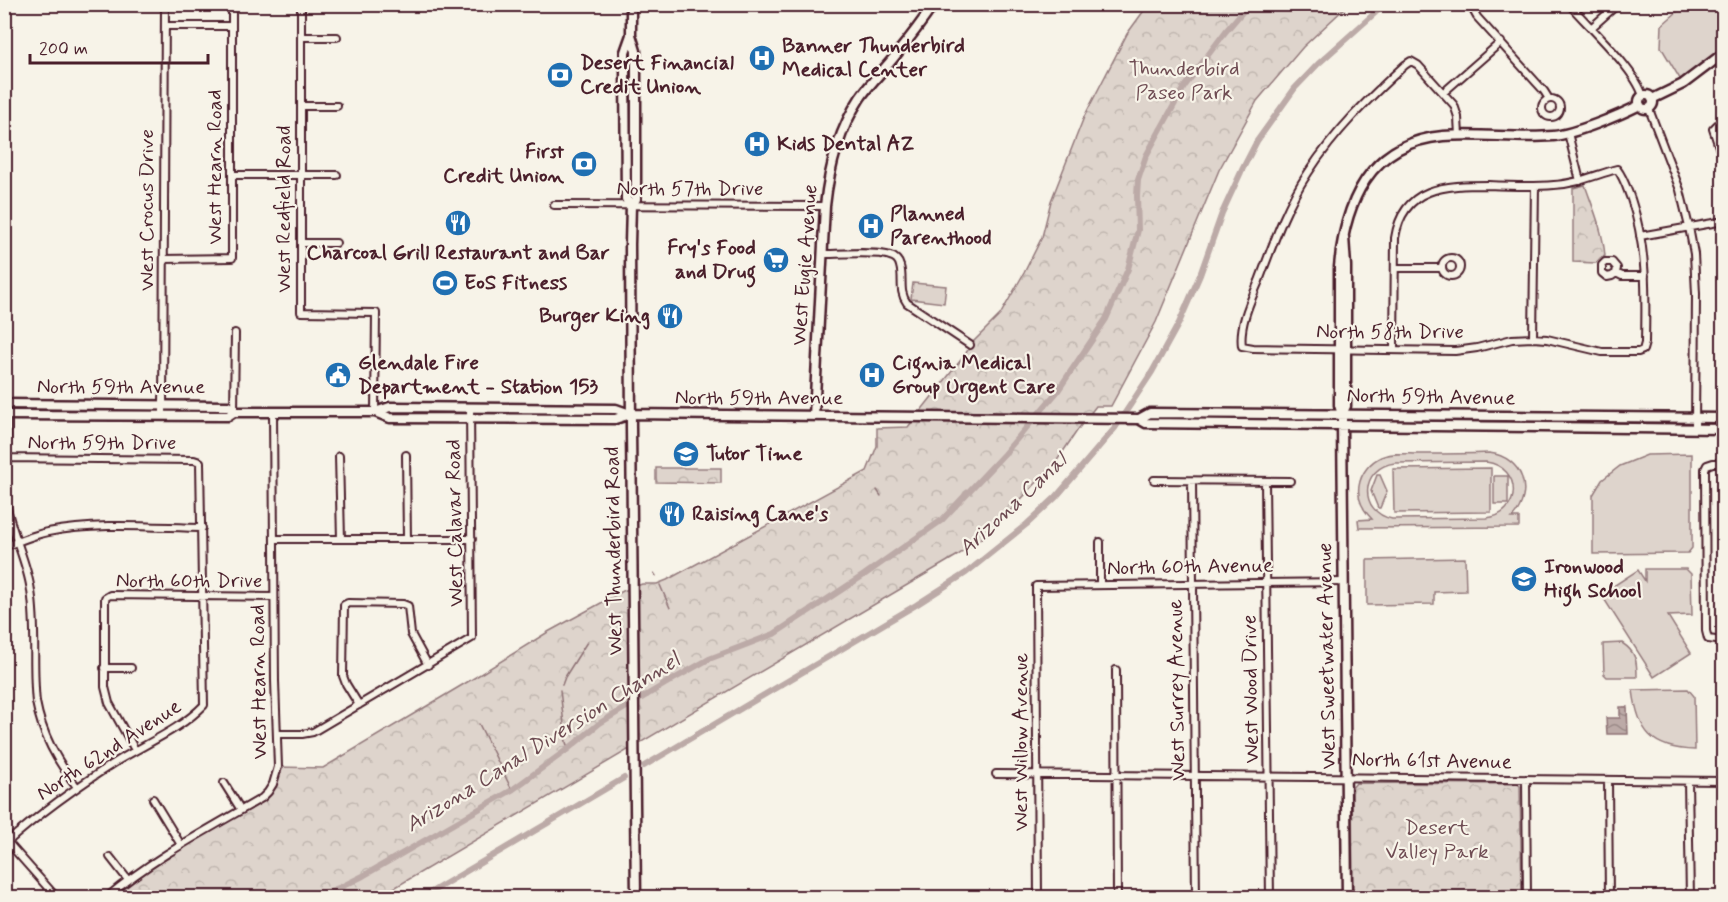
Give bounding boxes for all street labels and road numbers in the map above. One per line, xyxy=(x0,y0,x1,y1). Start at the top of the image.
street label: West Hearn Road xyxy=(201,90,229,244)
street label: West Redfield Road xyxy=(270,125,298,293)
street label: West Crocus Drive xyxy=(133,129,161,291)
street label: North 57th Drive xyxy=(616,175,764,203)
street label: West Eugie Avenue xyxy=(785,183,825,347)
street label: North 58th Drive xyxy=(1316,318,1464,346)
street label: North 59th Avenue xyxy=(37,373,205,401)
street label: North 59th Avenue xyxy=(1346,382,1516,412)
street label: North 59th Avenue xyxy=(675,384,843,412)
street label: North 59th Drive xyxy=(27,429,177,457)
street label: West Calavar Road xyxy=(440,439,470,607)
street label: West Thunderbird Road xyxy=(598,446,630,656)
street label: West Sweetwater Avenue xyxy=(1311,542,1343,770)
street label: North 60th Avenue xyxy=(1107,552,1273,582)
street label: North 60th Drive xyxy=(116,567,262,595)
street label: West Surrey Avenue xyxy=(1161,599,1193,781)
street label: West Hearn Road xyxy=(244,604,274,760)
street label: West Wood Drive xyxy=(1236,614,1266,764)
street label: West Willow Avenue xyxy=(1007,653,1035,831)
street label: North 62nd Avenue xyxy=(31,693,187,807)
street label: North 61st Avenue xyxy=(1352,746,1512,776)

